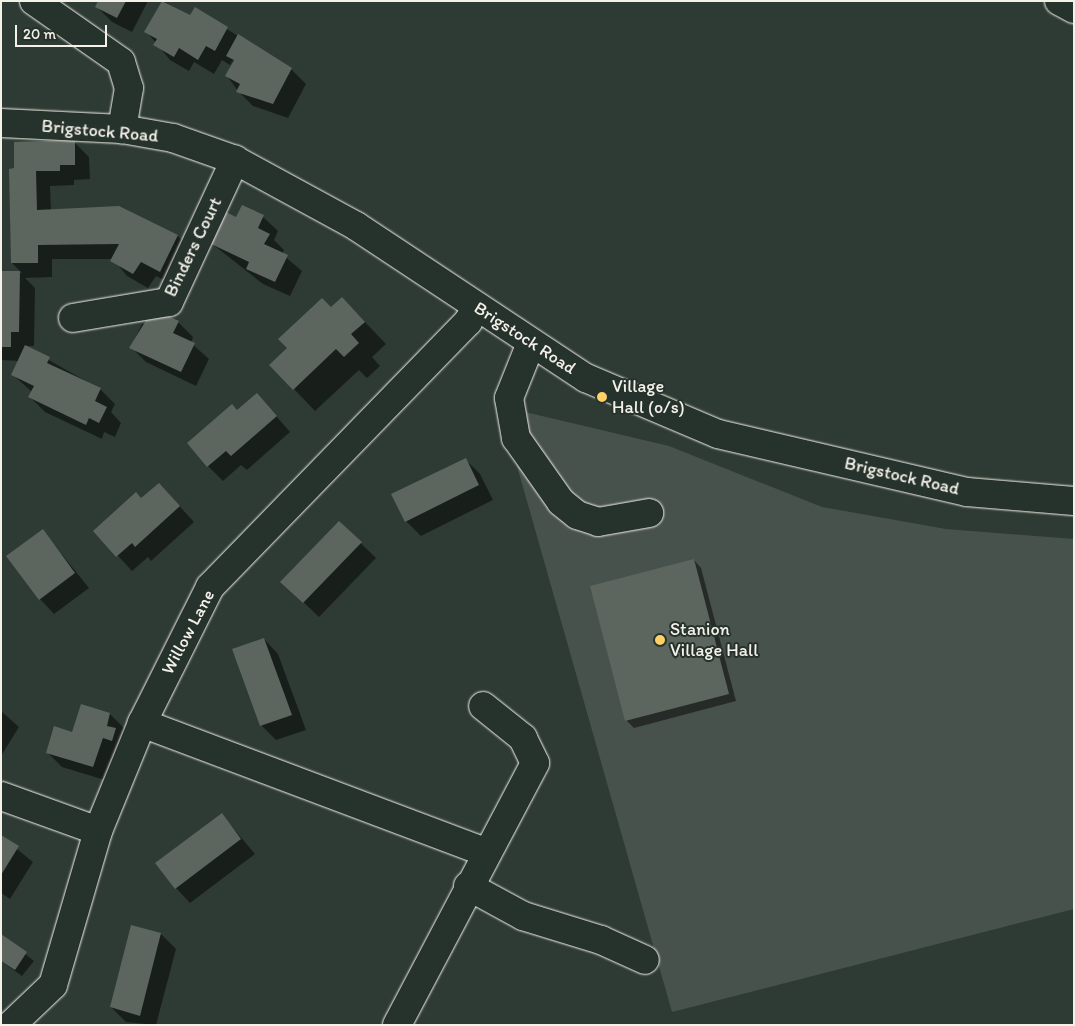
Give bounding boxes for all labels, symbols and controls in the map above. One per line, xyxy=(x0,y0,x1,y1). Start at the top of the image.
scale bar xyxy=(18,15,110,47)
text: 20 m xyxy=(23,25,56,43)
street label: Brigstock Road xyxy=(41,115,159,147)
street label: Binders Court xyxy=(160,194,226,300)
street label: Brigstock Road xyxy=(470,297,580,379)
place label: Village Hall (o/s) xyxy=(612,376,685,418)
marker: Village Hall (o/s) xyxy=(596,391,608,403)
street label: Brigstock Road xyxy=(843,452,961,500)
street label: Willow Lane xyxy=(157,586,219,678)
place label: Stanion Village Hall xyxy=(670,619,758,662)
marker: Stanion Village Hall xyxy=(654,634,666,646)

